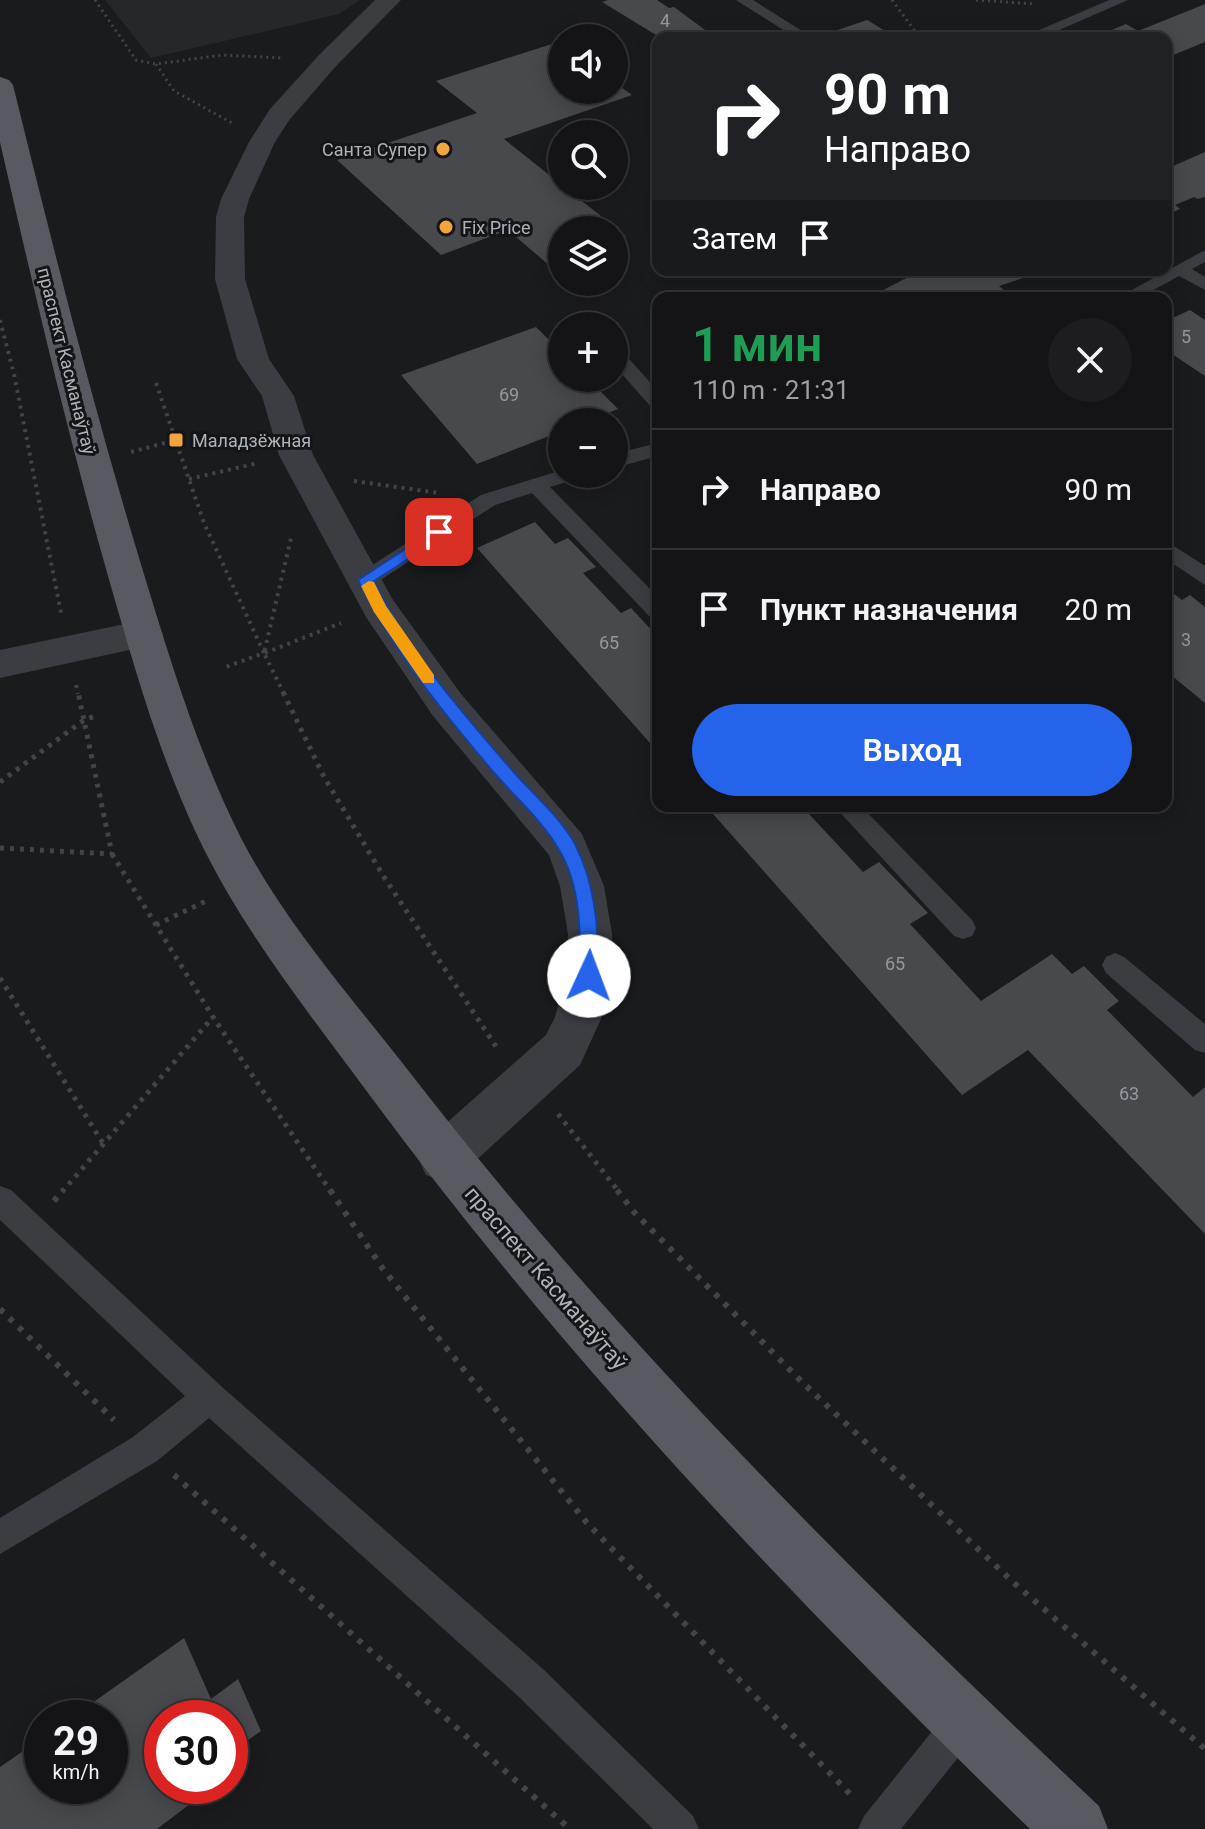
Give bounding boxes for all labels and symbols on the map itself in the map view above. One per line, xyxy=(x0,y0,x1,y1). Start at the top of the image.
house number: 4 xyxy=(660,10,670,31)
place label: Санта Супер xyxy=(322,139,427,160)
marker: Санта Супер xyxy=(434,140,452,158)
place label: Fix Price xyxy=(462,217,531,238)
marker: Fix Price xyxy=(437,218,455,236)
street label: праспект Касманаўтаў xyxy=(34,265,100,457)
house number: 5 xyxy=(1181,326,1191,347)
house number: 69 xyxy=(499,384,519,405)
place label: Маладзёжная xyxy=(192,430,311,451)
marker: Маладзёжная xyxy=(167,431,185,449)
pin xyxy=(405,498,473,566)
house number: 3 xyxy=(1181,629,1191,650)
house number: 65 xyxy=(599,632,619,653)
position arrow xyxy=(547,934,631,1018)
house number: 65 xyxy=(885,953,905,974)
house number: 63 xyxy=(1119,1083,1139,1104)
street label: праспект Касманаўтаў xyxy=(460,1181,633,1375)
speed limit sign: 30 xyxy=(144,1700,248,1804)

